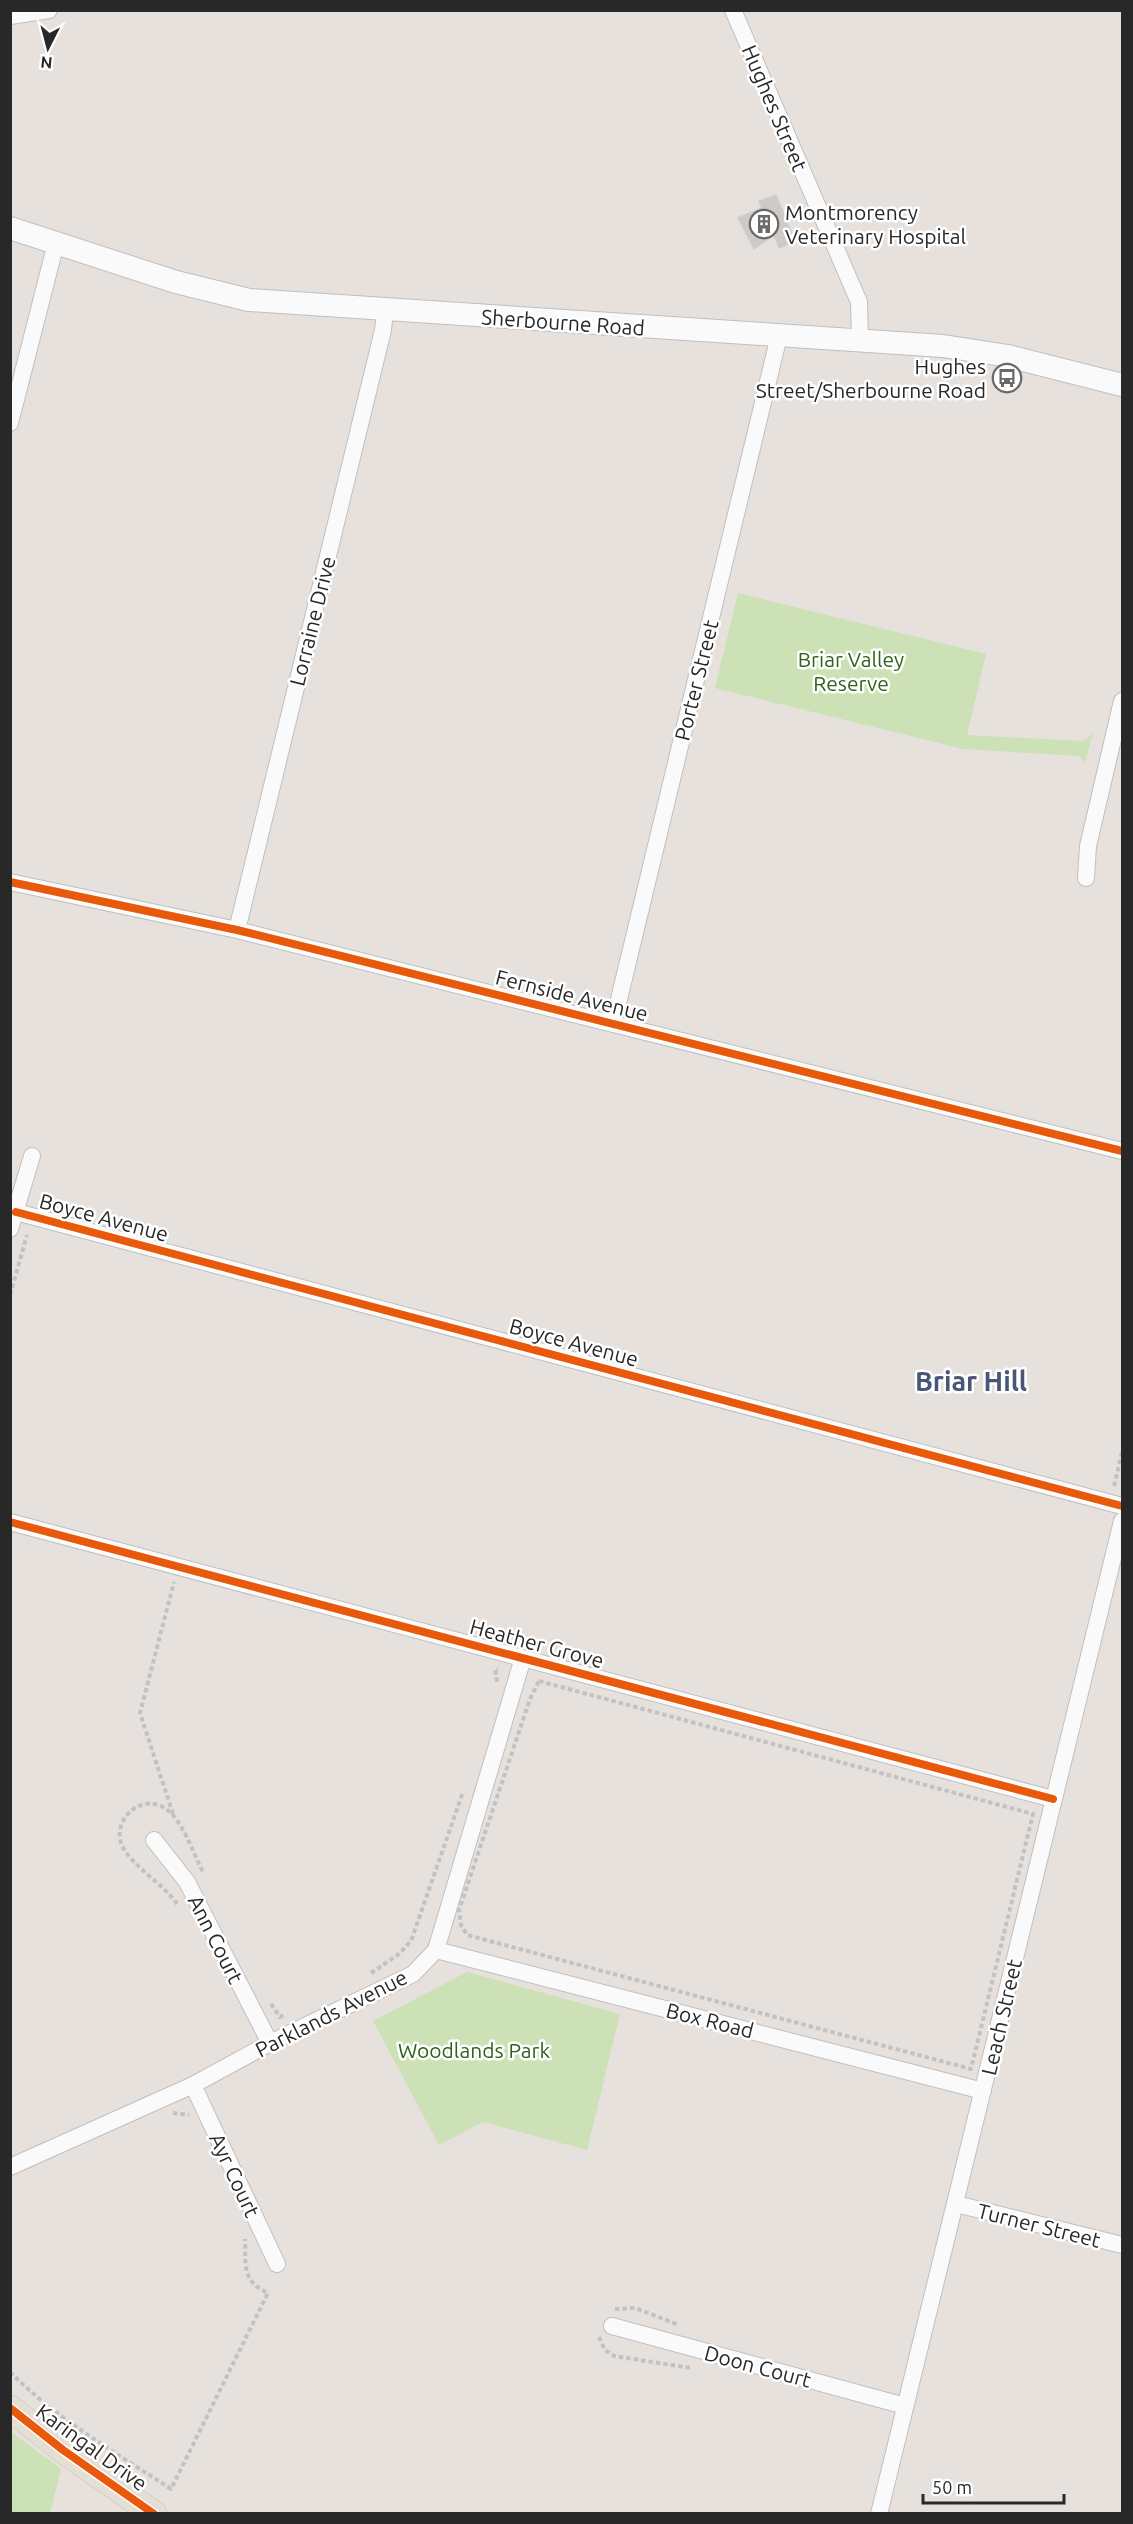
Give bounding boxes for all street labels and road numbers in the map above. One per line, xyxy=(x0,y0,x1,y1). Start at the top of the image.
street label: Hughes Street xyxy=(738,41,812,175)
street label: Sherbourne Road xyxy=(480,304,646,340)
street label: Lorraine Drive xyxy=(284,554,340,688)
street label: Porter Street xyxy=(669,617,723,743)
street label: Fernside Avenue xyxy=(493,964,651,1026)
street label: Boyce Avenue xyxy=(37,1188,171,1246)
street label: Boyce Avenue xyxy=(507,1313,641,1371)
street label: Heather Grove xyxy=(467,1614,607,1672)
street label: Ann Court xyxy=(184,1891,248,1987)
street label: Leach Street xyxy=(976,1957,1026,2077)
street label: Parklands Avenue xyxy=(251,1964,411,2062)
street label: Box Road xyxy=(664,1998,756,2042)
street label: Ayr Court xyxy=(205,2129,265,2221)
street label: Turner Street xyxy=(975,2198,1103,2252)
street label: Doon Court xyxy=(702,2340,814,2392)
street label: Karingal Drive xyxy=(32,2399,152,2495)

